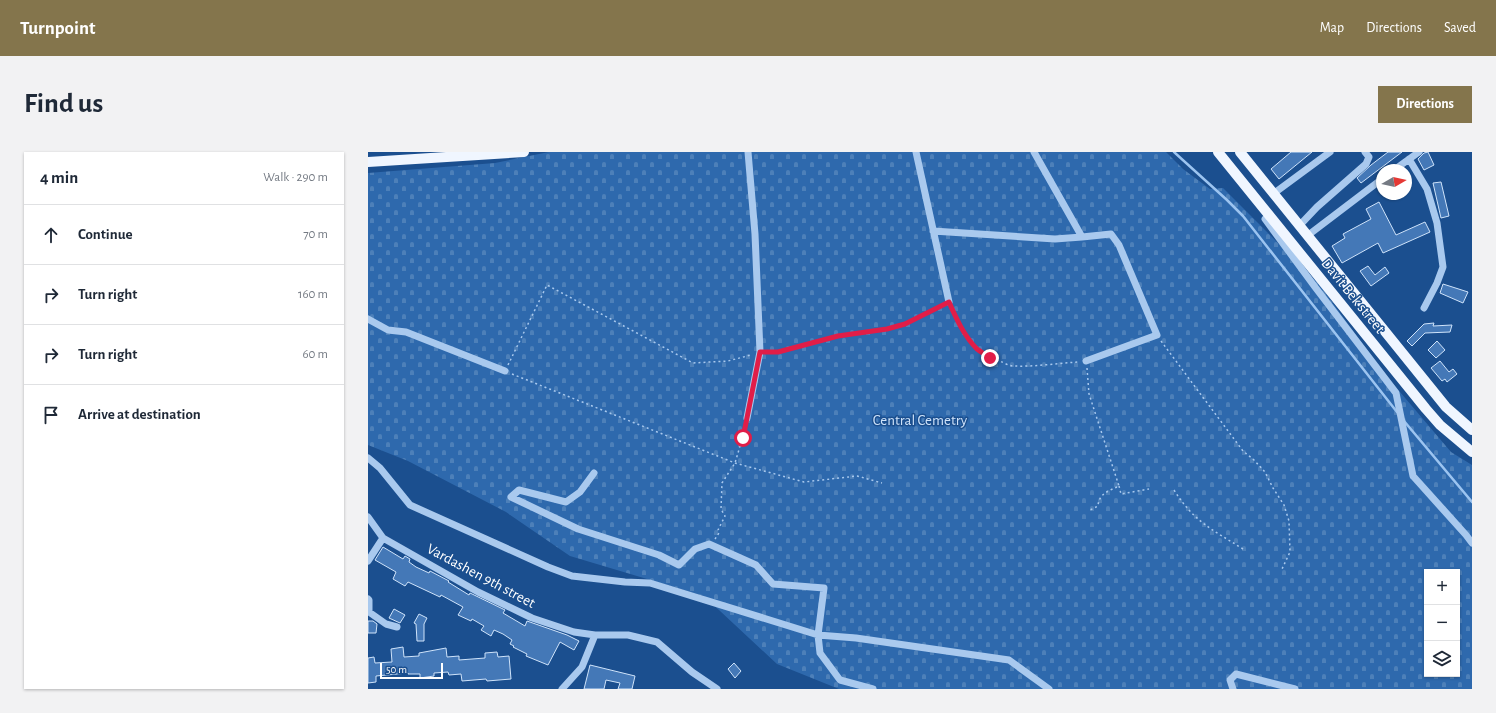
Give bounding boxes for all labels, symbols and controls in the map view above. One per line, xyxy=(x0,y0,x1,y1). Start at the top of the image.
text: Turnpoint xyxy=(20,19,95,38)
text: Map xyxy=(1320,21,1344,35)
text: Directions xyxy=(1366,21,1422,35)
text: Saved xyxy=(1444,21,1476,35)
button: Directions xyxy=(1378,86,1472,123)
text: Find us xyxy=(24,90,103,118)
north arrow xyxy=(1376,164,1412,200)
text: 4 min xyxy=(40,169,78,186)
text: Walk · 290 m xyxy=(263,171,328,184)
icon: ahead xyxy=(40,224,62,246)
text: Continue xyxy=(78,227,133,242)
text: 70 m xyxy=(303,228,328,241)
street label: Davit Bek street xyxy=(1318,256,1388,336)
icon: right xyxy=(40,284,62,306)
text: Turn right xyxy=(78,287,137,302)
text: 160 m xyxy=(298,288,328,301)
icon: right xyxy=(40,344,62,366)
text: Turn right xyxy=(78,347,137,362)
text: 60 m xyxy=(302,348,328,361)
route end xyxy=(981,349,999,367)
icon: arrive xyxy=(40,404,62,426)
text: Arrive at destination xyxy=(78,407,201,422)
park label: Central Cemetry xyxy=(873,413,968,428)
route start xyxy=(734,429,752,447)
street label: Vardashen 9th street xyxy=(424,541,538,611)
map controls xyxy=(1424,569,1460,677)
button: + xyxy=(1424,569,1460,605)
button: − xyxy=(1424,605,1460,641)
button: layers xyxy=(1424,641,1460,677)
scale bar xyxy=(380,661,443,680)
text: 50 m xyxy=(386,664,407,675)

